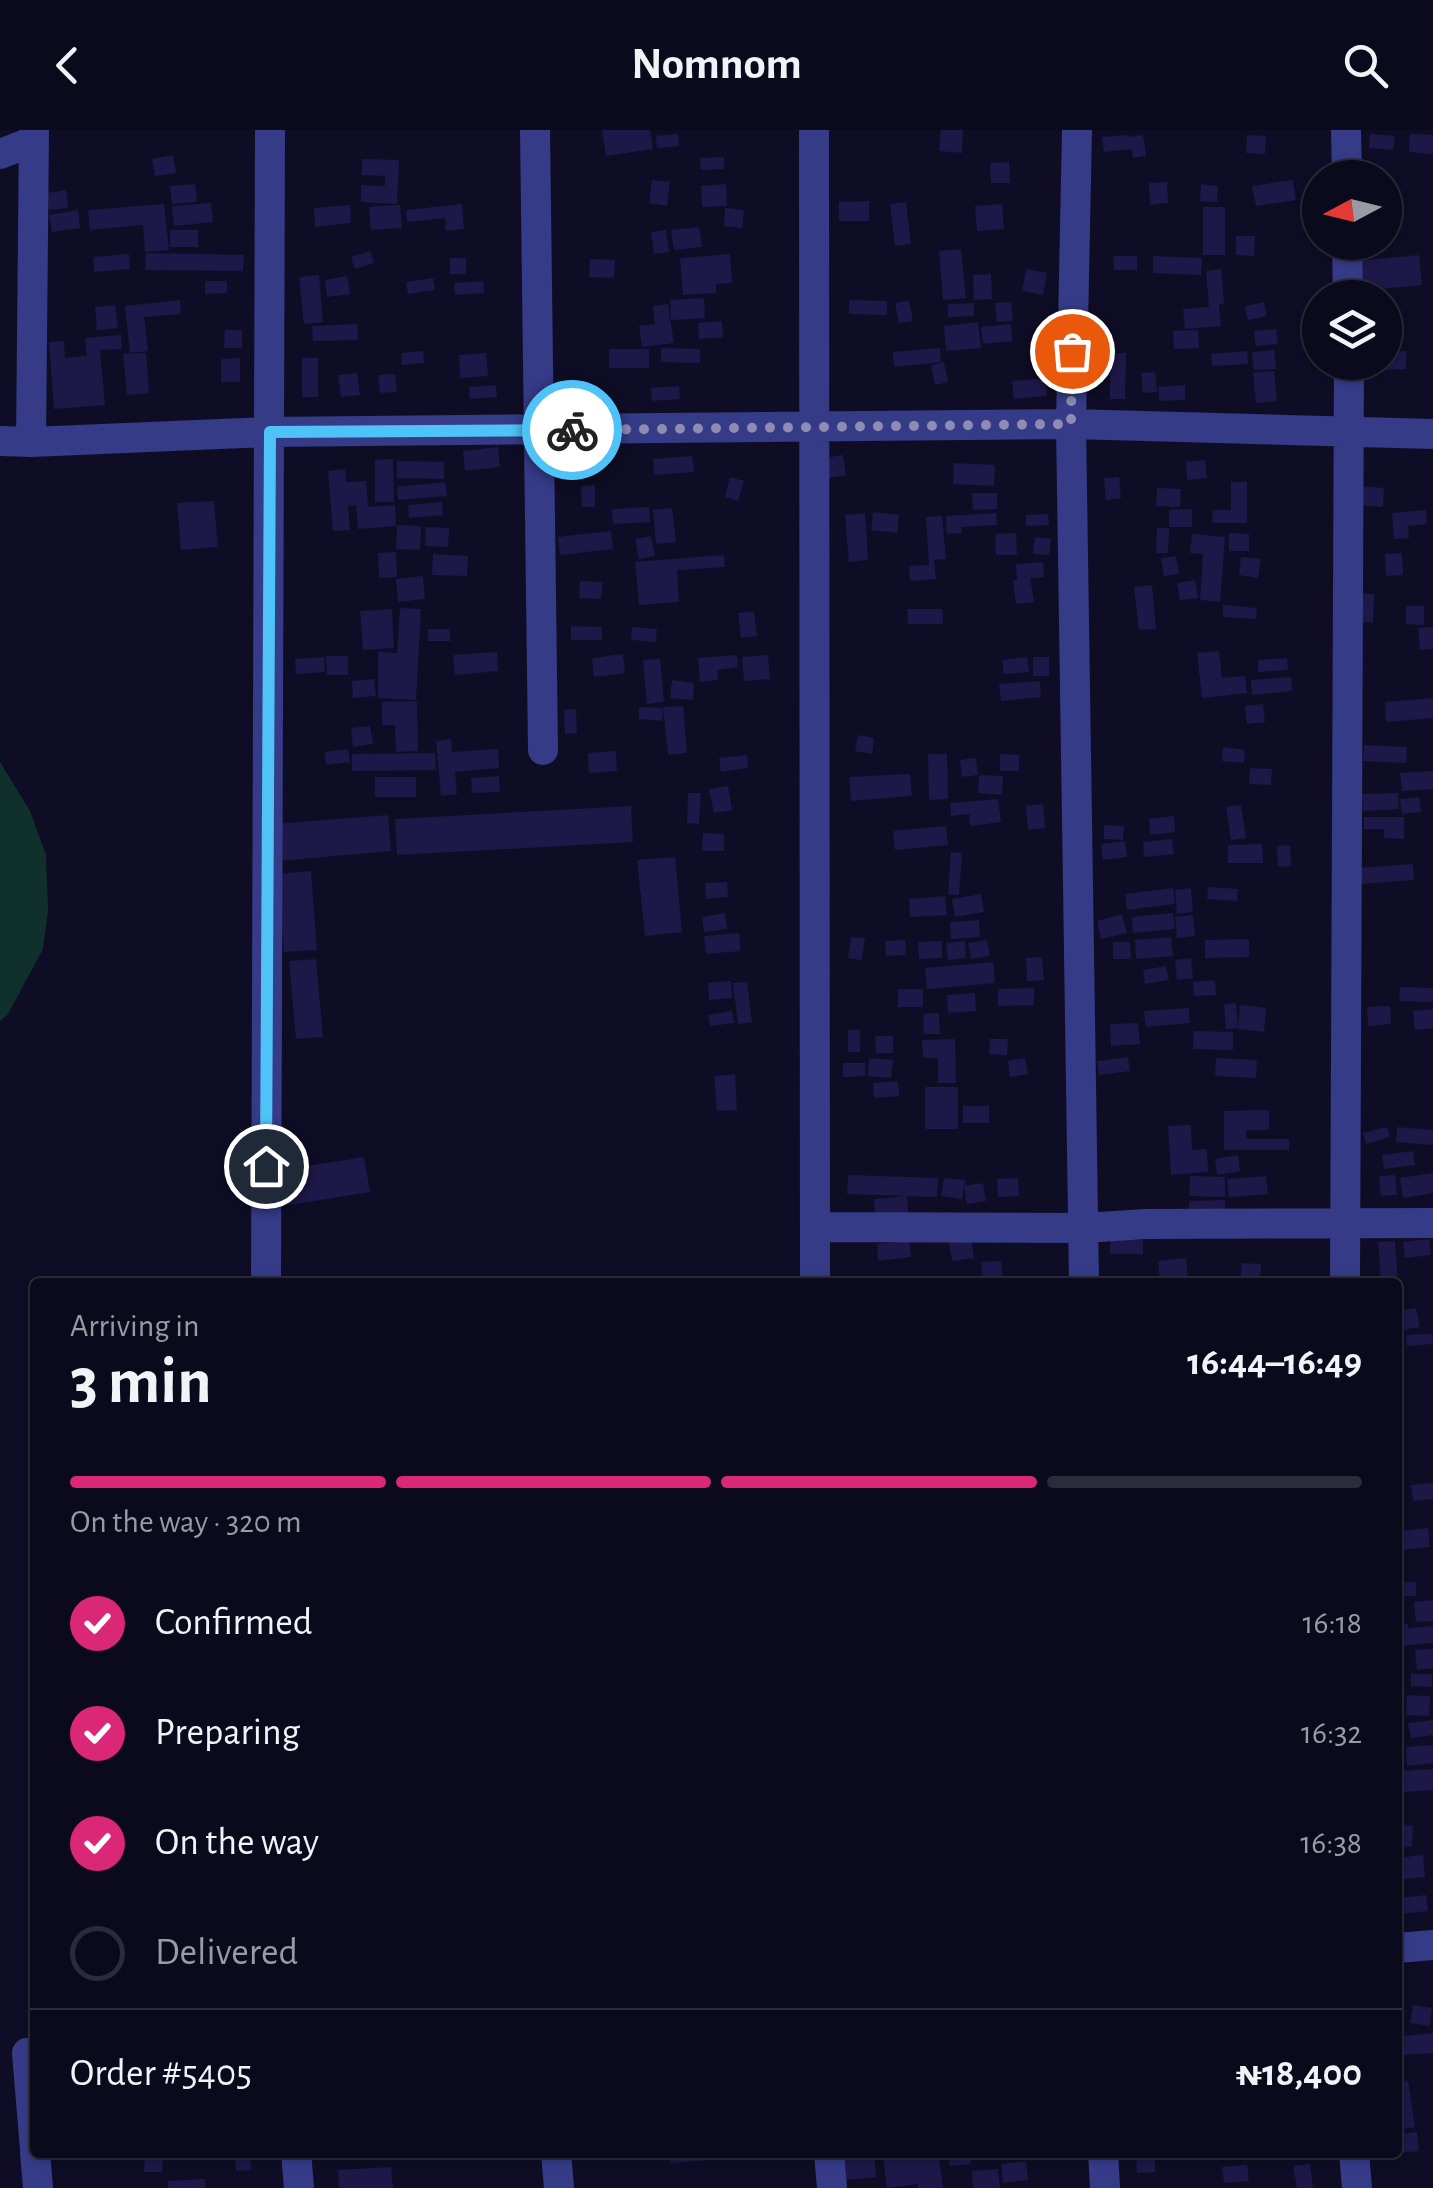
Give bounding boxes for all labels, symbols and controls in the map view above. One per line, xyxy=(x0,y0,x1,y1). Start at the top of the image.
icon: back xyxy=(40,38,95,93)
icon: search xyxy=(1338,38,1393,93)
text: Nomnom xyxy=(631,42,802,87)
north arrow xyxy=(1302,160,1402,260)
map controls xyxy=(1302,160,1402,380)
button: layers xyxy=(1302,280,1402,380)
pin xyxy=(1030,309,1115,394)
icon: bag xyxy=(1045,324,1100,379)
courier xyxy=(522,380,622,480)
icon: bike xyxy=(545,403,600,458)
pin xyxy=(224,1124,309,1209)
icon: home xyxy=(239,1139,294,1194)
text: Arriving in xyxy=(70,1310,199,1342)
text: 16:44–16:49 xyxy=(1187,1344,1362,1382)
text: 3 min xyxy=(70,1350,212,1415)
text: On the way · 320 m xyxy=(70,1506,302,1538)
icon: check xyxy=(70,1596,125,1651)
text: Confirmed xyxy=(155,1604,312,1642)
text: 16:18 xyxy=(1302,1607,1362,1639)
icon: check xyxy=(70,1706,125,1761)
text: Preparing xyxy=(155,1714,300,1752)
text: 16:32 xyxy=(1301,1717,1362,1749)
icon: check xyxy=(70,1816,125,1871)
text: On the way xyxy=(155,1824,319,1862)
text: 16:38 xyxy=(1300,1827,1362,1859)
text: Delivered xyxy=(155,1934,298,1972)
text: Order #5405 xyxy=(70,2055,252,2093)
text: ₦18,400 xyxy=(1235,2055,1362,2093)

